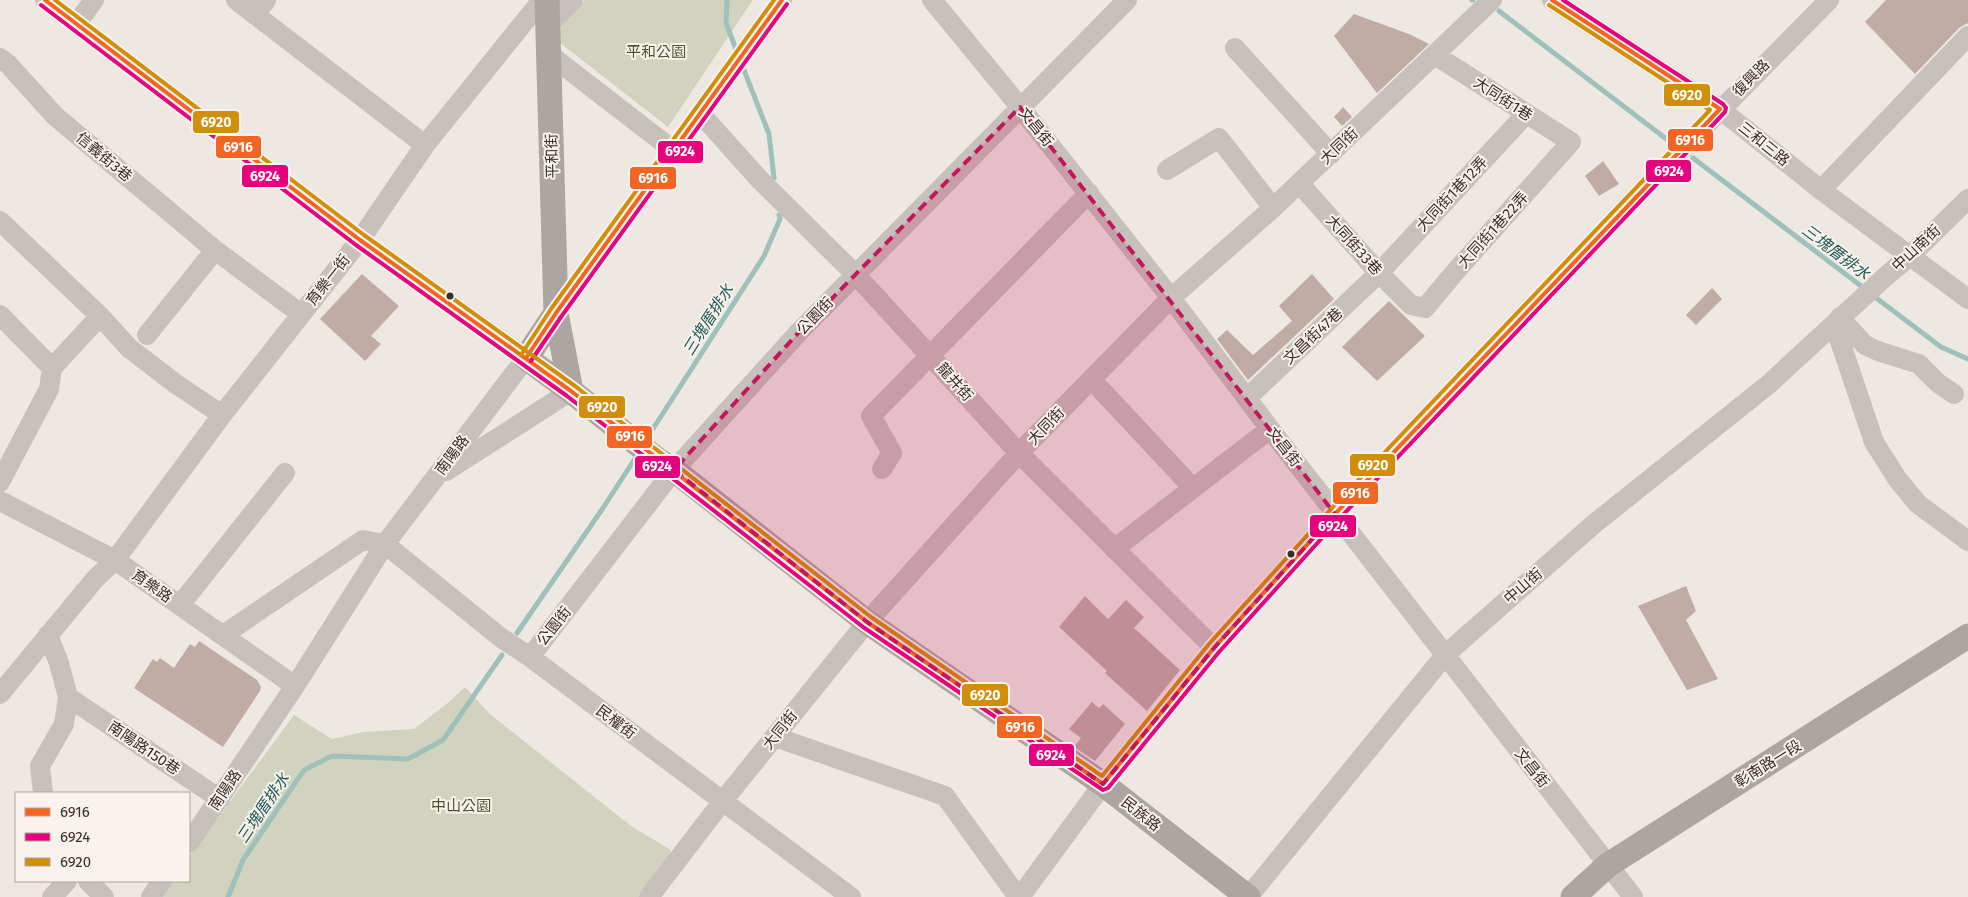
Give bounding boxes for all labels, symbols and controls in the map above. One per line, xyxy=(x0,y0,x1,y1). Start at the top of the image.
park label: 平和公園 xyxy=(626,43,686,61)
street label: 復興路 xyxy=(1729,56,1773,100)
street label: 大同街1巷 xyxy=(1470,73,1536,125)
line badge: 6920 xyxy=(1663,83,1711,107)
text: 6920 xyxy=(1672,87,1702,104)
street label: 文昌街 xyxy=(1015,104,1057,150)
line badge: 6920 xyxy=(192,110,240,134)
text: 6920 xyxy=(201,114,231,131)
street label: 三和三路 xyxy=(1735,118,1793,170)
street label: 大同街 xyxy=(1316,124,1362,168)
street label: 信義街3巷 xyxy=(72,128,136,186)
line badge: 6916 xyxy=(1667,128,1714,152)
text: 6916 xyxy=(1675,132,1705,149)
street label: 平和街 xyxy=(543,133,561,179)
line badge: 6916 xyxy=(215,135,262,159)
text: 6916 xyxy=(223,139,253,156)
line badge: 6924 xyxy=(657,140,704,164)
text: 6924 xyxy=(665,143,695,160)
street label: 大同街1巷12弄 xyxy=(1413,153,1491,235)
line badge: 6924 xyxy=(1645,159,1692,183)
text: 6924 xyxy=(1654,163,1684,180)
line badge: 6924 xyxy=(241,164,289,188)
line badge: 6916 xyxy=(629,166,677,190)
text: 6924 xyxy=(250,168,280,185)
text: 6916 xyxy=(638,170,668,187)
street label: 大同街1巷22弄 xyxy=(1454,188,1532,272)
street label: 大同街33巷 xyxy=(1322,211,1386,279)
water label: 三塊厝排水 xyxy=(1798,220,1874,284)
street label: 中山南街 xyxy=(1888,221,1944,275)
street label: 育樂一街 xyxy=(302,251,354,309)
water label: 三塊厝排水 xyxy=(679,280,738,359)
unlabelled marker xyxy=(445,291,455,301)
street label: 公園街 xyxy=(793,294,837,338)
street label: 文昌街47巷 xyxy=(1280,304,1346,368)
street label: 龍井街 xyxy=(933,359,977,405)
line badge: 6920 xyxy=(578,395,626,419)
text: 6920 xyxy=(587,399,617,416)
street label: 大同街 xyxy=(1024,404,1068,448)
street label: 文昌街 xyxy=(1263,424,1305,470)
line badge: 6916 xyxy=(606,425,653,449)
text: 6916 xyxy=(615,428,645,445)
street label: 南陽路 xyxy=(431,432,473,478)
line badge: 6920 xyxy=(1349,453,1396,477)
line badge: 6924 xyxy=(634,455,681,479)
text: 6920 xyxy=(1358,457,1388,474)
text: 6924 xyxy=(642,458,672,475)
line badge: 6916 xyxy=(1332,481,1379,505)
text: 6916 xyxy=(1340,485,1370,502)
line badge: 6924 xyxy=(1309,514,1357,538)
text: 6924 xyxy=(1318,518,1348,535)
unlabelled marker xyxy=(1286,549,1296,559)
street label: 中山街 xyxy=(1500,564,1546,608)
street label: 育樂路 xyxy=(128,566,176,606)
street label: 公園街 xyxy=(533,603,575,649)
line badge: 6920 xyxy=(961,683,1009,707)
text: 6920 xyxy=(970,687,1000,704)
street label: 民權街 xyxy=(593,701,639,743)
street label: 大同街 xyxy=(759,707,801,753)
line badge: 6916 xyxy=(996,715,1043,739)
street label: 南陽路150巷 xyxy=(105,718,183,778)
text: 6916 xyxy=(1005,719,1035,736)
street label: 彰南路一段 xyxy=(1731,736,1805,792)
line badge: 6924 xyxy=(1028,743,1075,767)
street label: 文昌街 xyxy=(1511,745,1553,791)
text: 6924 xyxy=(1036,747,1066,764)
street label: 南陽路 xyxy=(205,766,245,814)
water label: 三塊厝排水 xyxy=(233,769,294,846)
legend xyxy=(15,792,190,882)
street label: 民族路 xyxy=(1118,793,1164,835)
park label: 中山公園 xyxy=(431,797,491,815)
text: 6916 xyxy=(60,803,90,821)
text: 6924 xyxy=(60,828,90,846)
text: 6920 xyxy=(60,853,91,871)

